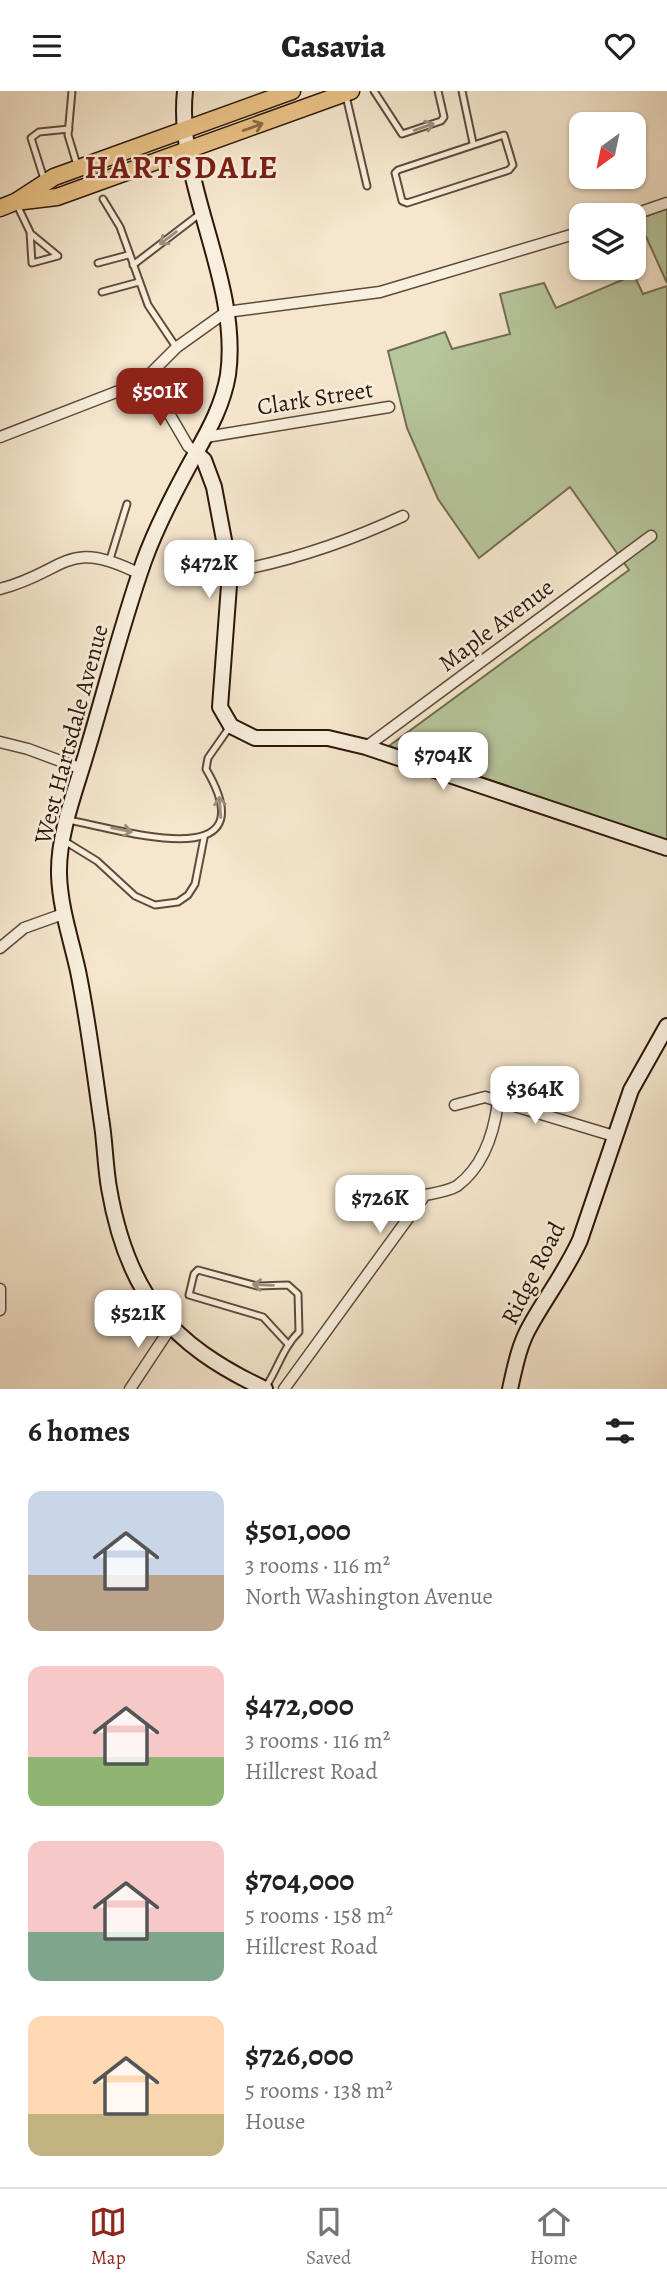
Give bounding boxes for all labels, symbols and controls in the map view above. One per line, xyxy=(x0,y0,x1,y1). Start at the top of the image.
text: Casavia xyxy=(281,24,386,68)
icon: menu xyxy=(28,27,66,65)
icon: heart xyxy=(601,27,639,65)
north arrow xyxy=(569,112,646,189)
map controls xyxy=(569,112,646,280)
one-way arrow xyxy=(241,119,263,132)
one-way arrow xyxy=(412,120,434,132)
district label: HARTSDALE xyxy=(85,145,279,189)
button: layers xyxy=(569,203,646,280)
one-way arrow xyxy=(160,231,178,246)
pin: $501K xyxy=(111,369,209,428)
street label: Clark Street xyxy=(255,373,375,423)
text: $501K xyxy=(132,375,188,406)
pin: $472K xyxy=(160,540,258,600)
text: $472K xyxy=(180,547,238,578)
street label: Maple Avenue xyxy=(432,571,560,679)
street label: West Hartsdale Avenue xyxy=(26,621,116,848)
pin: $704K xyxy=(394,733,492,792)
text: $704K xyxy=(414,739,472,770)
one-way arrow xyxy=(213,795,226,818)
one-way arrow xyxy=(110,824,133,837)
pin: $364K xyxy=(486,1067,584,1126)
text: $364K xyxy=(506,1073,564,1104)
pin: $726K xyxy=(331,1175,429,1235)
text: $726K xyxy=(351,1182,409,1213)
street label: Ridge Road xyxy=(493,1216,573,1330)
one-way arrow xyxy=(251,1279,274,1292)
pin: $521K xyxy=(89,1291,187,1350)
text: $521K xyxy=(111,1297,166,1328)
text: 6 homes xyxy=(28,1411,130,1451)
icon: filters xyxy=(601,1412,639,1450)
text: $501,000 xyxy=(245,1510,351,1550)
icon: home xyxy=(84,1519,168,1603)
text: 3 rooms · 116 m² xyxy=(245,1550,390,1581)
text: North Washington Avenue xyxy=(245,1581,493,1612)
text: $472,000 xyxy=(245,1685,354,1725)
icon: home xyxy=(84,1694,168,1778)
text: 3 rooms · 116 m² xyxy=(245,1725,390,1756)
text: Hillcrest Road xyxy=(245,1756,378,1787)
text: $704,000 xyxy=(245,1860,354,1900)
icon: home xyxy=(84,1869,168,1953)
text: 5 rooms · 158 m² xyxy=(245,1900,393,1931)
text: Hillcrest Road xyxy=(245,1931,378,1962)
text: $726,000 xyxy=(245,2035,354,2075)
icon: home xyxy=(84,2044,168,2128)
text: 5 rooms · 138 m² xyxy=(245,2075,393,2106)
text: House xyxy=(245,2106,305,2137)
tab: Map xyxy=(89,2203,127,2271)
tab: Saved xyxy=(306,2203,351,2271)
tab: Home xyxy=(530,2203,578,2271)

